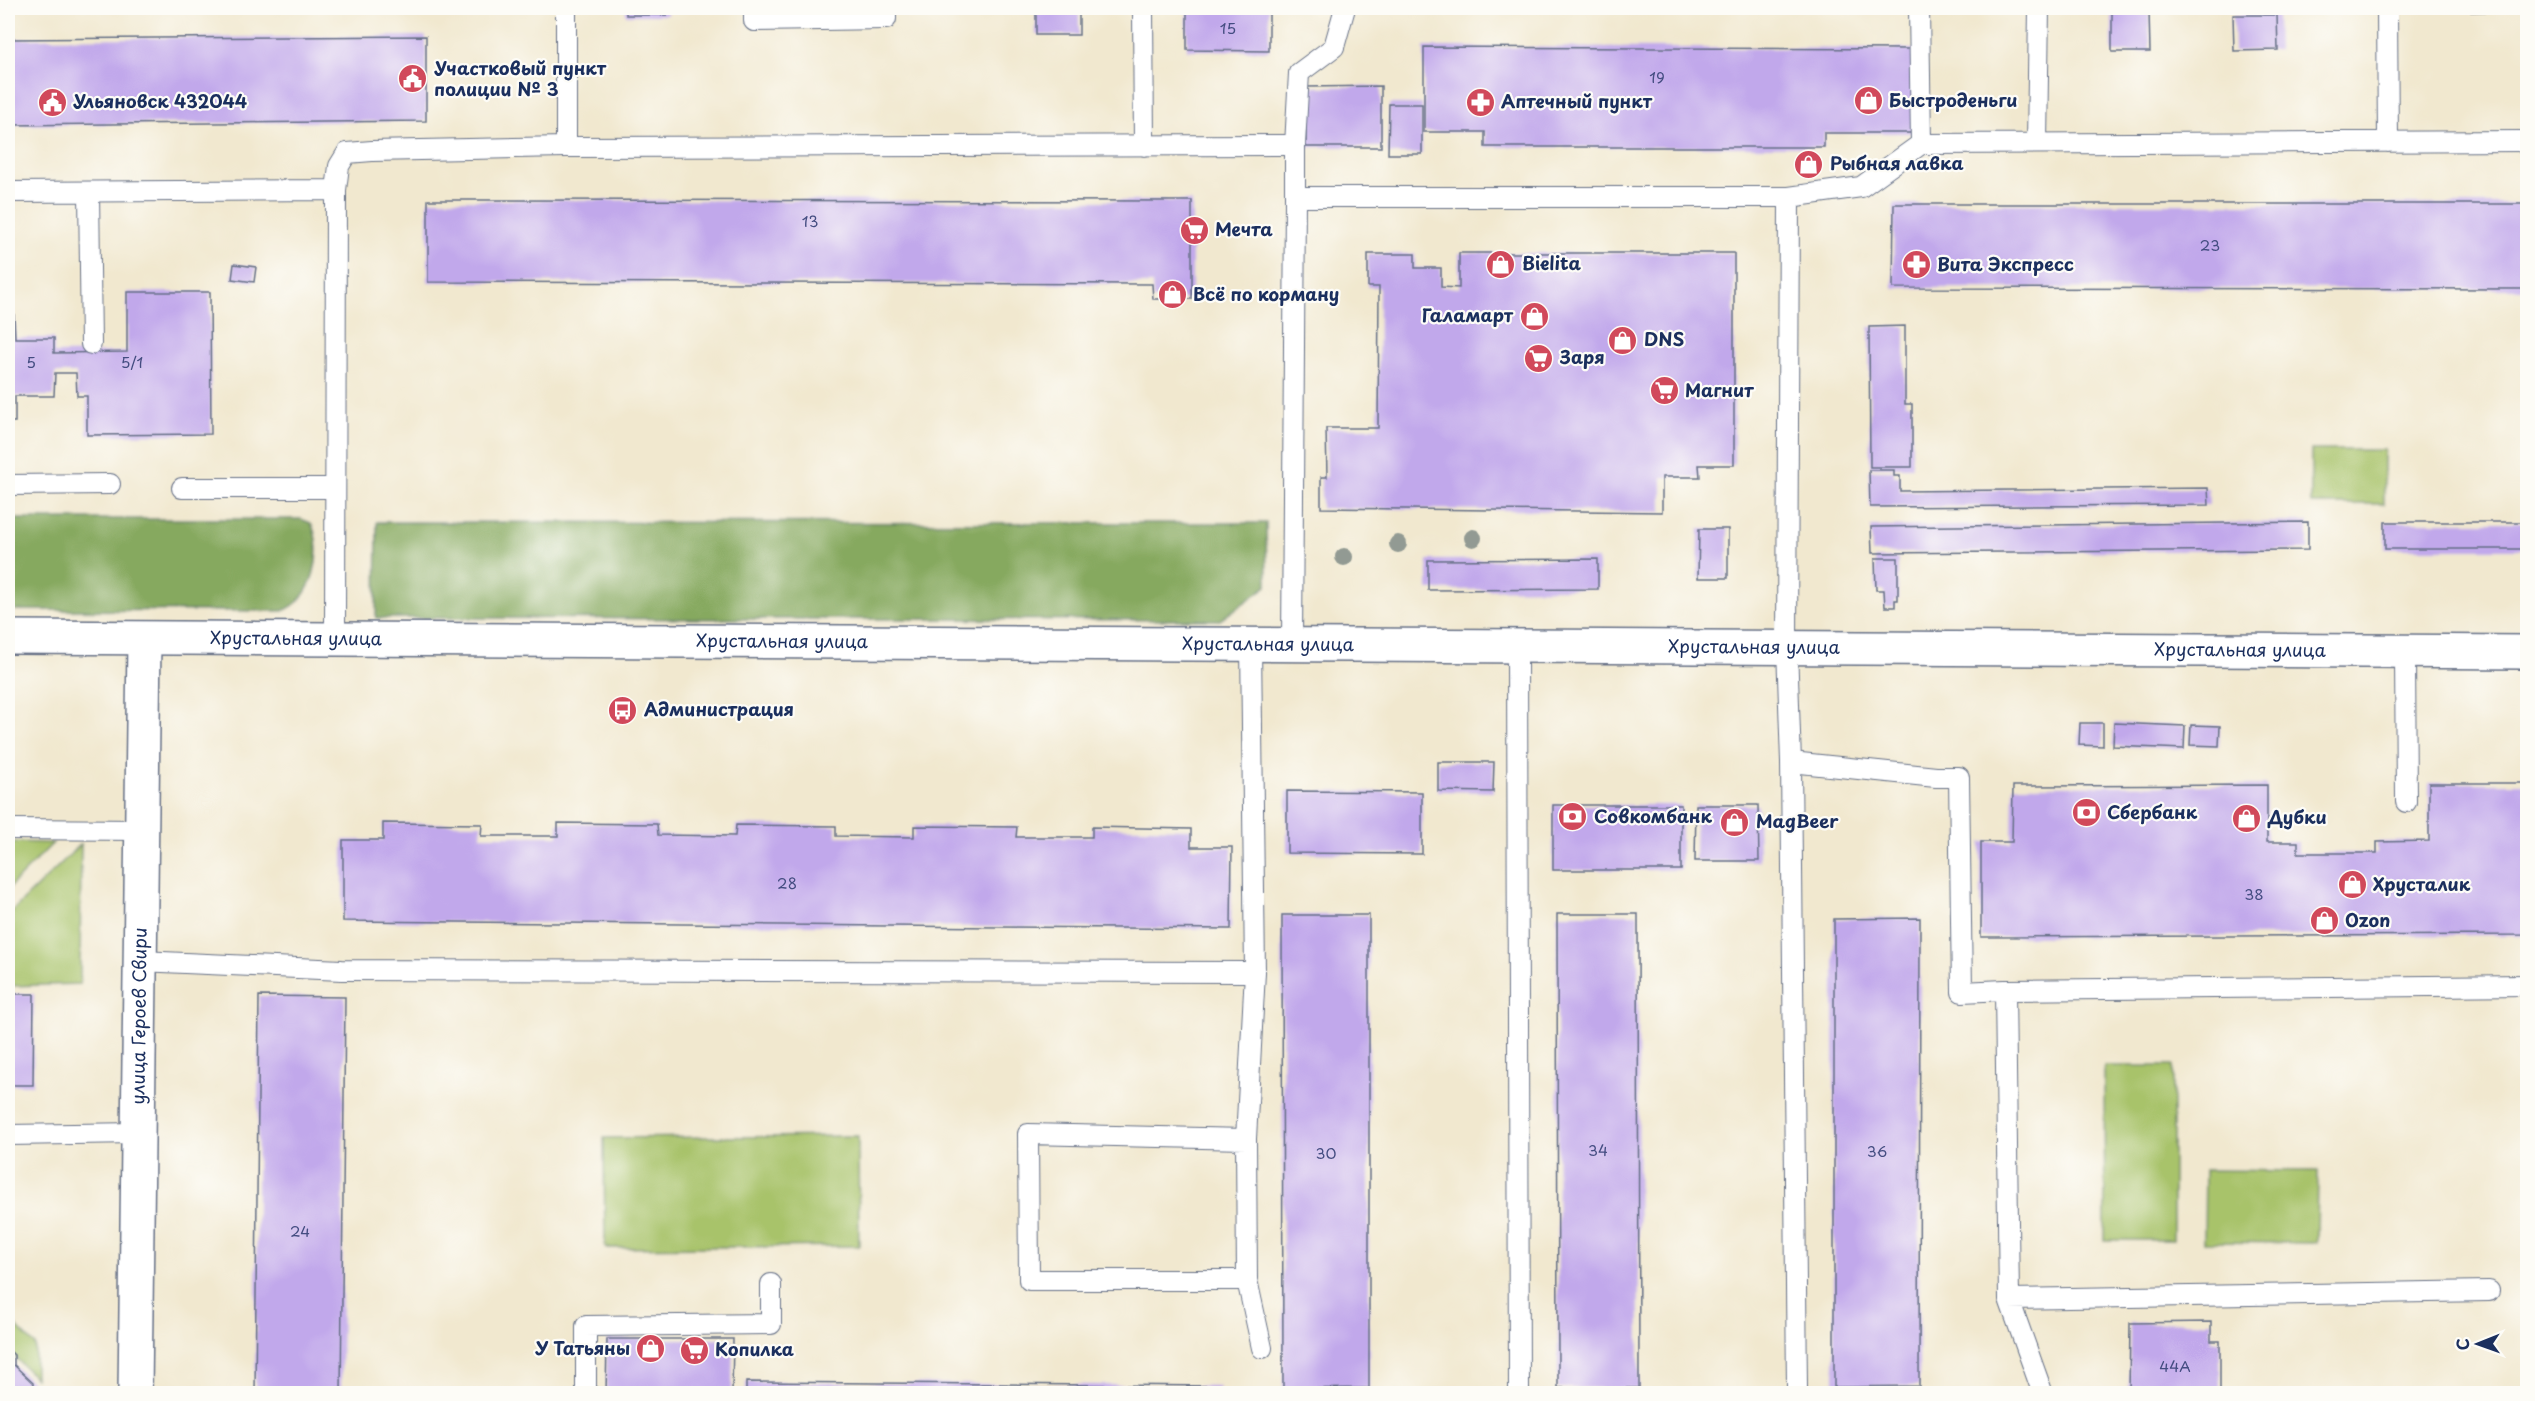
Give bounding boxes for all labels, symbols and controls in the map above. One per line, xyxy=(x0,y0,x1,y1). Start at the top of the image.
house number: 15 xyxy=(1220,16,1236,39)
place label: Участковый пункт полиции № 3 xyxy=(434,54,607,102)
public building icon: Участковый пункт полиции № 3 xyxy=(397,63,429,95)
house number: 19 xyxy=(1649,65,1665,88)
shop icon: Быстроденьги xyxy=(1852,85,1884,117)
public building icon: Ульяновск 432044 xyxy=(36,86,68,118)
pharmacy icon: Аптечный пункт xyxy=(1464,86,1496,118)
place label: Быстроденьги xyxy=(1889,86,2018,113)
place label: Ульяновск 432044 xyxy=(73,87,247,114)
place label: Аптечный пункт xyxy=(1501,87,1653,114)
shop icon: Рыбная лавка xyxy=(1793,148,1825,180)
place label: Рыбная лавка xyxy=(1830,149,1964,176)
house number: 13 xyxy=(802,209,818,232)
supermarket icon: Мечта xyxy=(1178,214,1210,246)
place label: Мечта xyxy=(1215,215,1273,242)
house number: 23 xyxy=(2200,233,2220,256)
shop icon: Bielita xyxy=(1485,248,1517,280)
place label: Bielita xyxy=(1522,249,1582,276)
pharmacy icon: Вита Экспресс xyxy=(1900,249,1932,281)
place label: Вита Экспресс xyxy=(1937,250,2074,277)
shop icon: Всё по корману xyxy=(1156,279,1188,311)
place label: Всё по корману xyxy=(1193,280,1339,307)
shop icon: Галамарт xyxy=(1518,300,1550,332)
place label: Галамарт xyxy=(1422,301,1514,328)
shop icon: DNS xyxy=(1607,324,1639,356)
place label: DNS xyxy=(1644,325,1685,352)
supermarket icon: Заря xyxy=(1523,342,1555,374)
place label: Заря xyxy=(1559,343,1605,370)
house number: 5 xyxy=(26,350,36,373)
house number: 5/1 xyxy=(121,350,143,373)
supermarket icon: Магнит xyxy=(1648,375,1680,407)
place label: Магнит xyxy=(1685,376,1754,403)
street label: Хрустальная улица xyxy=(210,623,383,651)
street label: Хрустальная улица xyxy=(696,626,869,654)
street label: Хрустальная улица xyxy=(1182,629,1355,657)
street label: Хрустальная улица xyxy=(1668,632,1841,660)
street label: Хрустальная улица xyxy=(2154,635,2327,663)
bus stop icon: Администрация xyxy=(607,694,639,726)
place label: Администрация xyxy=(644,695,794,722)
bank icon: Сбербанк xyxy=(2070,797,2102,829)
place label: Сбербанк xyxy=(2107,798,2198,825)
bank icon: Совкомбанк xyxy=(1557,801,1589,833)
place label: Совкомбанк xyxy=(1594,802,1713,829)
shop icon: Дубки xyxy=(2231,802,2263,834)
place label: Дубки xyxy=(2267,803,2327,830)
shop icon: MagBeer xyxy=(1719,806,1751,838)
place label: MagBeer xyxy=(1756,807,1839,834)
shop icon: Хрусталик xyxy=(2336,869,2368,901)
place label: Хрусталик xyxy=(2373,870,2471,897)
house number: 28 xyxy=(777,871,797,894)
house number: 38 xyxy=(2244,882,2264,905)
shop icon: Ozon xyxy=(2308,905,2340,937)
place label: Ozon xyxy=(2345,906,2390,933)
street label: улица Героев Свири xyxy=(123,927,153,1105)
house number: 34 xyxy=(1588,1138,1608,1161)
house number: 36 xyxy=(1867,1139,1887,1162)
house number: 30 xyxy=(1316,1141,1336,1164)
house number: 24 xyxy=(290,1219,310,1242)
north arrow xyxy=(2448,1314,2508,1374)
shop icon: У Татьяны xyxy=(635,1333,667,1365)
place label: У Татьяны xyxy=(534,1334,630,1361)
supermarket icon: Копилка xyxy=(678,1334,710,1366)
place label: Копилка xyxy=(715,1335,794,1362)
text: С xyxy=(2450,1338,2474,1351)
house number: 44А xyxy=(2159,1354,2191,1377)

